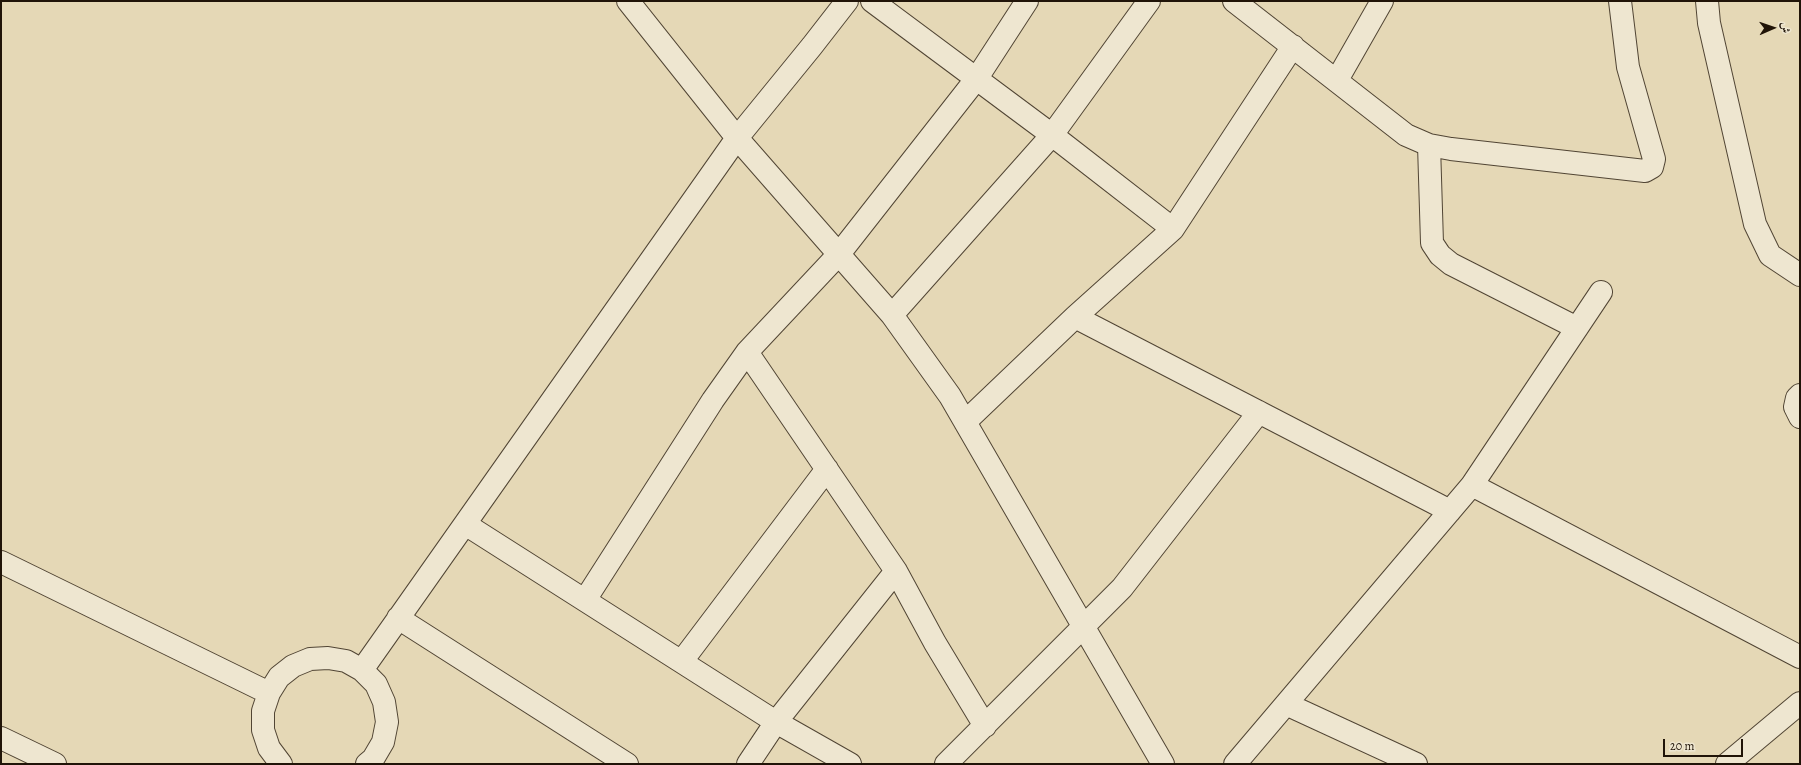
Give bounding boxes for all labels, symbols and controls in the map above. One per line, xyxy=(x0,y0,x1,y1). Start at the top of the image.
north arrow xyxy=(1753,8,1793,48)
text: ش xyxy=(1778,22,1793,33)
scale bar xyxy=(1665,731,1745,757)
text: 20 m xyxy=(1670,738,1694,754)

